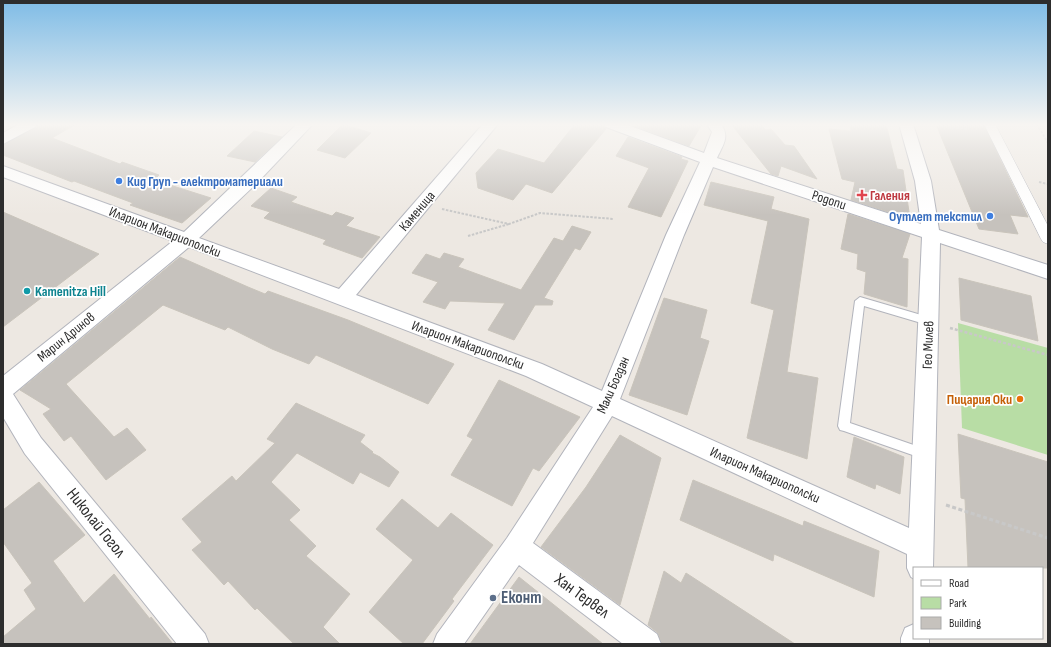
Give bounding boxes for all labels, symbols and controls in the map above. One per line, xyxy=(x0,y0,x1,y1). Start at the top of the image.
place label: Кид Груп - електроматериали xyxy=(127,173,283,190)
marker: Кид Груп - електроматериали xyxy=(114,176,124,186)
street label: Родопи xyxy=(810,186,848,214)
street label: Каменица xyxy=(395,187,439,235)
place label: Галения xyxy=(870,187,910,204)
marker: Галения xyxy=(857,190,867,200)
street label: Иларион Макариополски xyxy=(107,203,223,261)
place label: Оутлет текстил xyxy=(889,208,982,225)
marker: Оутлет текстил xyxy=(985,211,995,221)
place label: Kamenitza Hill xyxy=(35,283,106,300)
marker: Kamenitza Hill xyxy=(22,286,32,296)
street label: Марин Дринов xyxy=(34,308,98,365)
street label: Иларион Макариополски xyxy=(409,317,527,373)
street label: Гео Милев xyxy=(919,320,937,369)
street label: Мали Богдан xyxy=(593,354,633,416)
place label: Пицария Оки xyxy=(947,391,1012,408)
marker: Пицария Оки xyxy=(1015,394,1025,404)
street label: Иларион Макариополски xyxy=(707,443,823,507)
street label: Николай Гогол xyxy=(62,484,130,562)
legend xyxy=(913,567,1043,639)
street label: Хан Тервел xyxy=(550,569,613,623)
text: Road xyxy=(949,576,969,591)
place label: Еконт xyxy=(501,588,541,608)
marker: Еконт xyxy=(488,593,498,603)
text: Park xyxy=(949,596,967,611)
text: Building xyxy=(949,616,981,631)

